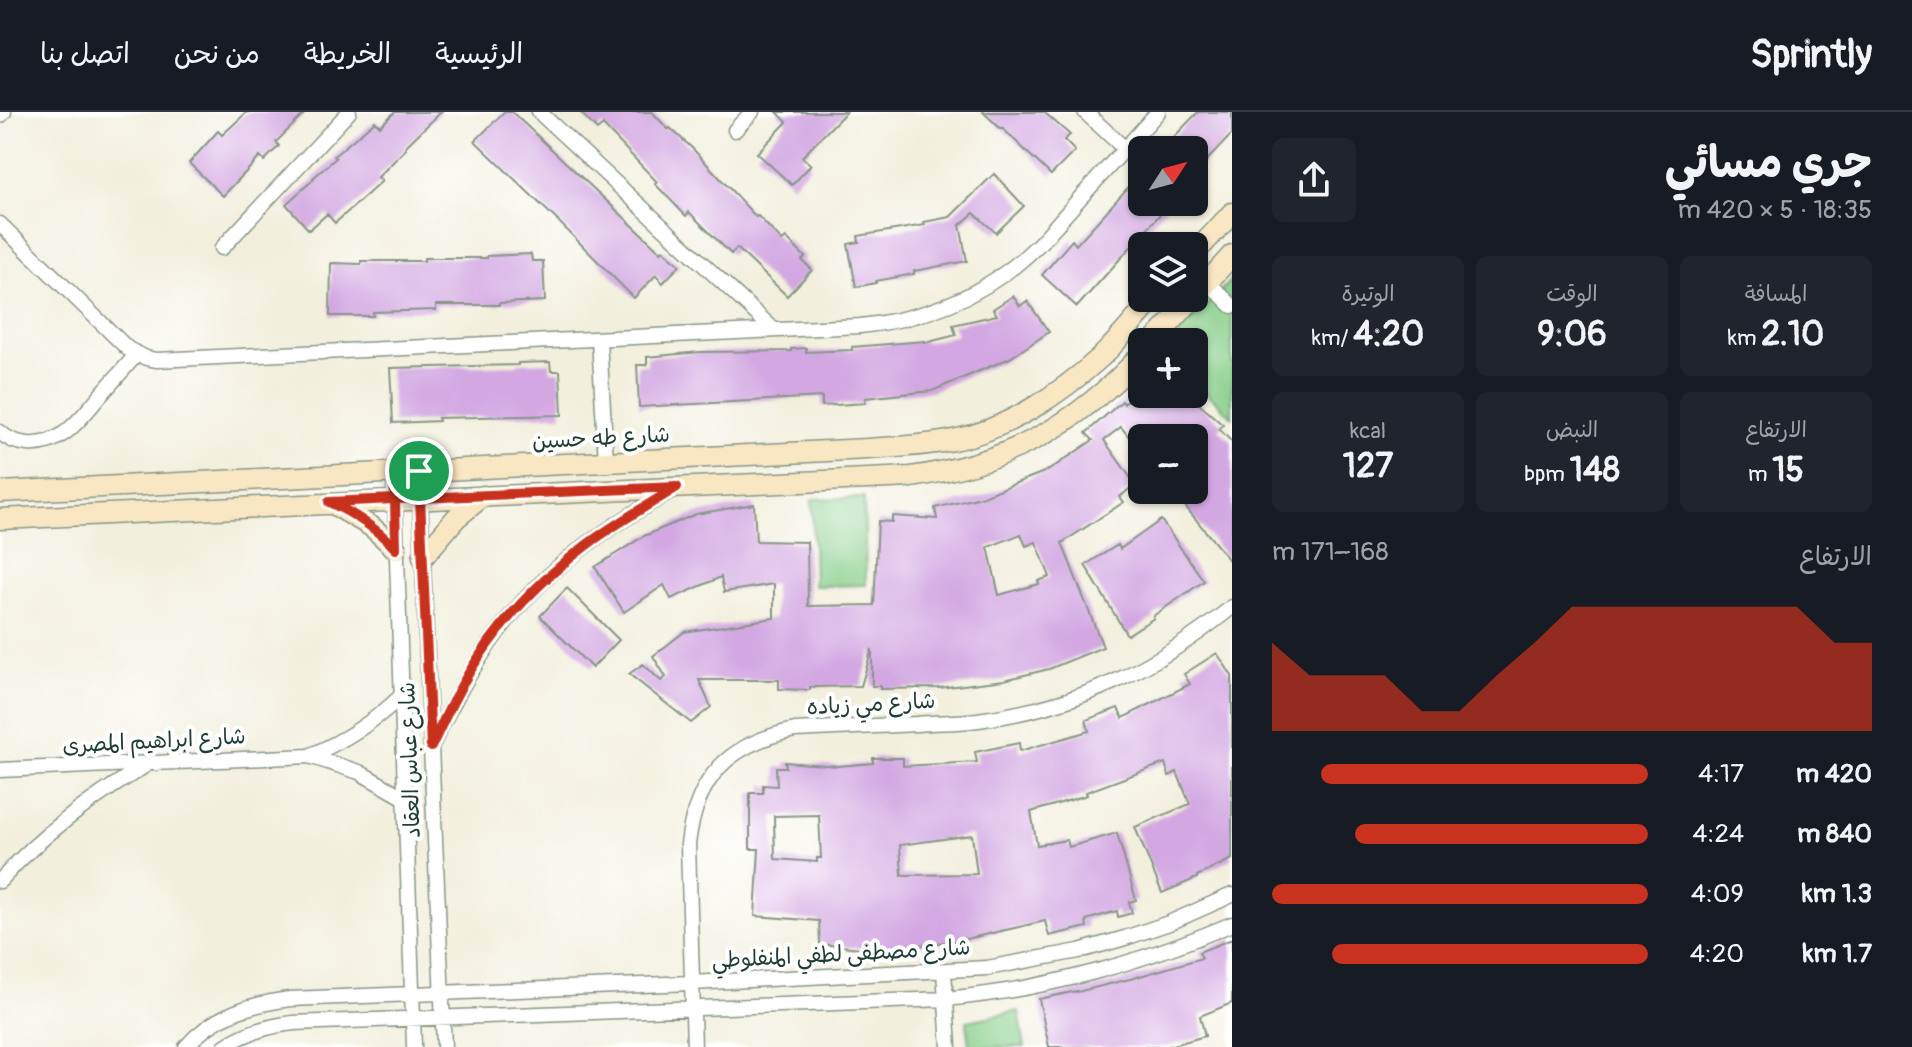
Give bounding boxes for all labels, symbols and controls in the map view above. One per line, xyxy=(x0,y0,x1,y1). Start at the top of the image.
text: Sprintly xyxy=(1750,31,1872,79)
text: اتصل بنا xyxy=(40,37,130,72)
text: من نحن xyxy=(174,37,260,72)
text: الخريطة xyxy=(304,37,391,72)
text: الرئيسية xyxy=(435,37,523,72)
north arrow xyxy=(1128,136,1208,216)
map controls xyxy=(1128,136,1208,504)
text: جري مسائي xyxy=(1665,136,1872,191)
button: share xyxy=(1272,138,1356,222)
text: 18:35 · 5 × 420 m xyxy=(1678,194,1872,226)
button: layers xyxy=(1128,232,1208,312)
text: الوتيرة xyxy=(1341,280,1395,308)
text: الوقت xyxy=(1546,280,1598,308)
text: المسافة xyxy=(1745,280,1807,308)
text: 4:20 xyxy=(1353,313,1424,356)
text: 9:06 xyxy=(1537,313,1607,356)
text: 2.10 xyxy=(1761,313,1824,356)
text: /km xyxy=(1312,324,1353,352)
text: km xyxy=(1728,324,1761,352)
button: + xyxy=(1128,328,1208,408)
text: النبض xyxy=(1546,416,1598,444)
text: الارتفاع xyxy=(1745,416,1807,444)
text: kcal xyxy=(1350,417,1386,445)
street label: شارع طه حسين xyxy=(531,420,671,457)
button: − xyxy=(1128,424,1208,504)
pin xyxy=(385,437,453,505)
text: 127 xyxy=(1343,445,1393,488)
icon: arrive xyxy=(397,449,441,493)
text: 148 xyxy=(1570,449,1620,492)
text: 15 xyxy=(1772,449,1804,492)
text: bpm xyxy=(1524,460,1570,488)
text: m xyxy=(1748,460,1772,488)
text: 168–171 m xyxy=(1272,536,1389,568)
text: الارتفاع xyxy=(1799,541,1872,573)
street label: شارع عباس العقاد xyxy=(393,682,428,838)
street label: شارع مي زياده xyxy=(806,687,936,726)
street label: شارع ابراهيم المصرى xyxy=(62,722,247,762)
text: 4:17 xyxy=(1698,758,1744,790)
text: 420 m xyxy=(1796,758,1872,790)
text: 4:24 xyxy=(1692,818,1744,850)
text: 840 m xyxy=(1797,818,1872,850)
text: 4:09 xyxy=(1691,878,1744,910)
text: 1.3 km xyxy=(1802,878,1872,910)
street label: شارع مصطفى لطفي المنفلوطي xyxy=(711,933,971,980)
text: 4:20 xyxy=(1690,938,1744,970)
text: 1.7 km xyxy=(1803,938,1872,970)

